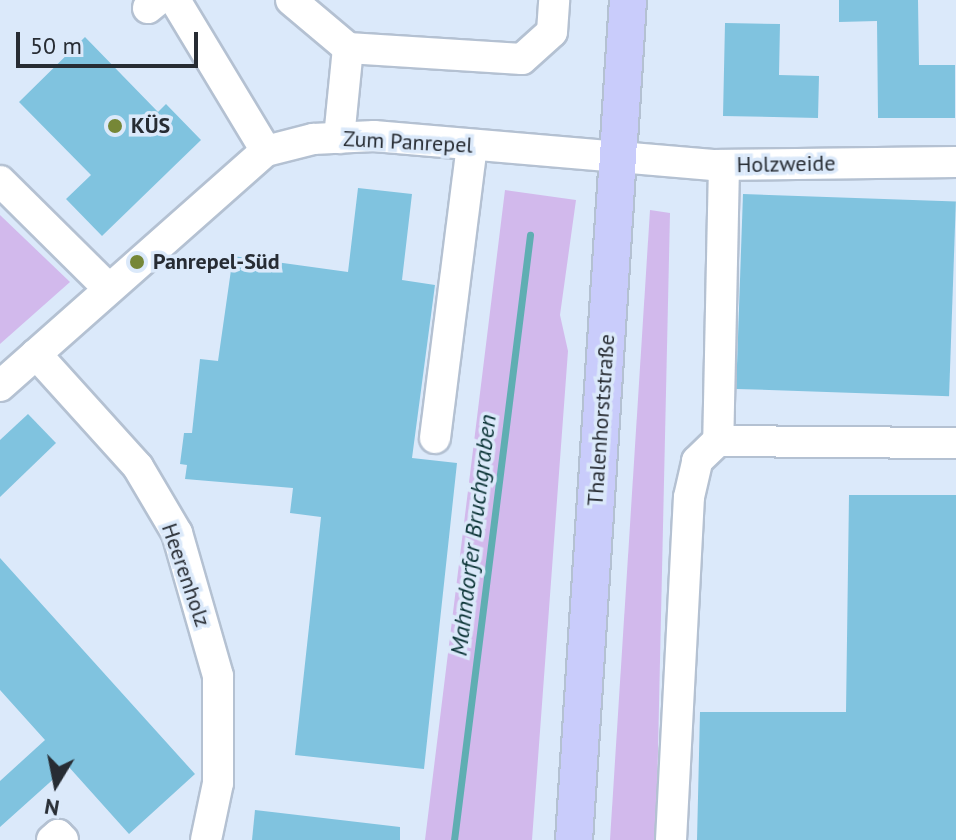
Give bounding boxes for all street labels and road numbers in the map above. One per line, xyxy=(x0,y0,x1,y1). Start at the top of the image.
street label: Zum Panrepel xyxy=(343,125,473,159)
street label: Holzweide xyxy=(736,150,836,178)
street label: Thalenhorststraße xyxy=(582,333,620,507)
street label: Heerenholz xyxy=(156,520,216,630)

